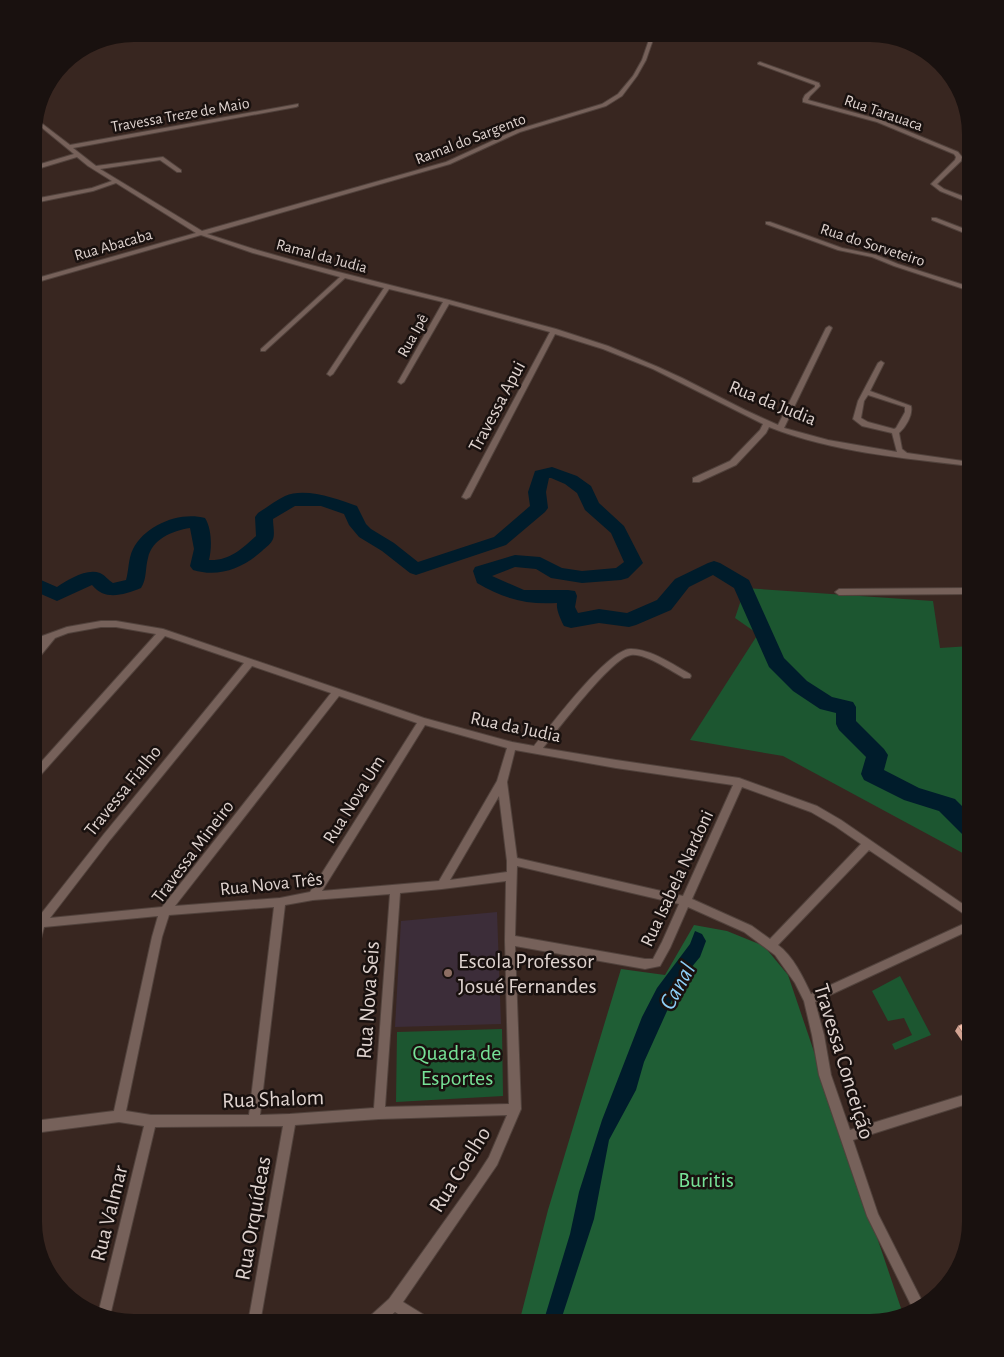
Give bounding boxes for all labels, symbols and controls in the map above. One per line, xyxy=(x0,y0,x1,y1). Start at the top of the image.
street label: Rua Tarauaca xyxy=(842,92,925,134)
street label: Travessa Treze de Maio xyxy=(110,95,251,135)
street label: Ramal do Sargento xyxy=(413,110,528,167)
street label: Rua do Sorveteiro xyxy=(818,221,927,269)
street label: Rua Abacaba xyxy=(72,226,154,264)
street label: Ramal da Judia xyxy=(275,236,369,276)
street label: Rua Ipê xyxy=(395,311,431,360)
street label: Travessa Apui xyxy=(466,358,529,455)
street label: Rua da Judia xyxy=(726,377,819,430)
street label: Rua da Judia xyxy=(469,709,563,746)
street label: Travessa Fialho xyxy=(81,742,165,840)
street label: Rua Nova Um xyxy=(320,752,389,847)
street label: Travessa Mineiro xyxy=(149,797,238,907)
street label: Rua Isabela Nardoni xyxy=(637,808,717,950)
street label: Rua Nova Três xyxy=(219,870,323,899)
street label: Rua Nova Seis xyxy=(353,940,383,1060)
place label: Escola Professor Josué Fernandes xyxy=(458,950,597,997)
water label: Canal xyxy=(655,959,700,1014)
marker: Escola Professor Josué Fernandes xyxy=(442,967,454,979)
street label: Travessa Conceição xyxy=(810,981,878,1142)
park label: Quadra de Esportes xyxy=(412,1042,502,1089)
street label: Rua Shalom xyxy=(222,1086,324,1112)
street label: Rua Coelho xyxy=(425,1123,495,1216)
street label: Rua Orquídeas xyxy=(231,1154,275,1282)
street label: Rua Valmar xyxy=(86,1163,132,1264)
park label: Buritis xyxy=(678,1169,734,1191)

